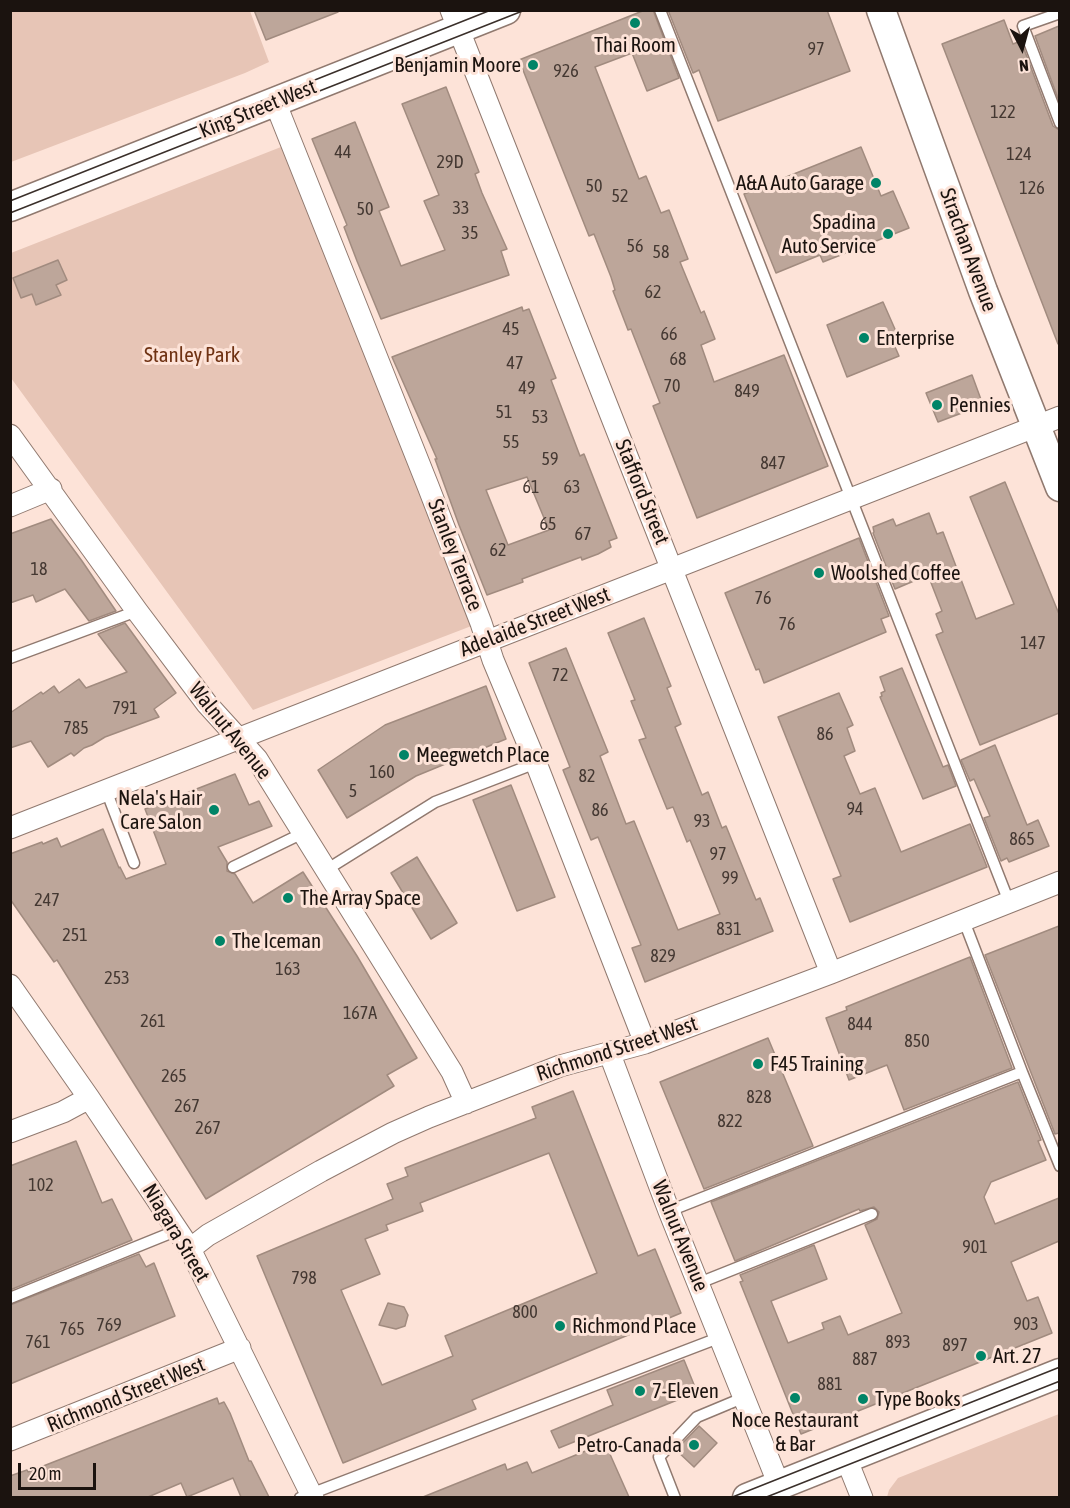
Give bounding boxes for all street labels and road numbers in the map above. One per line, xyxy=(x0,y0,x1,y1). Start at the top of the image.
street label: King Street West xyxy=(196,74,320,144)
street label: Strachan Avenue xyxy=(934,185,1002,315)
street label: Stafford Street xyxy=(610,436,674,548)
street label: Stanley Terrace xyxy=(422,496,488,614)
street label: Adelaide Street West xyxy=(456,582,614,662)
street label: Walnut Avenue xyxy=(183,677,277,785)
street label: Richmond Street West xyxy=(533,1011,701,1087)
street label: Walnut Avenue xyxy=(646,1177,714,1295)
street label: Niagara Street xyxy=(137,1179,215,1287)
street label: Richmond Street West xyxy=(43,1352,209,1438)

